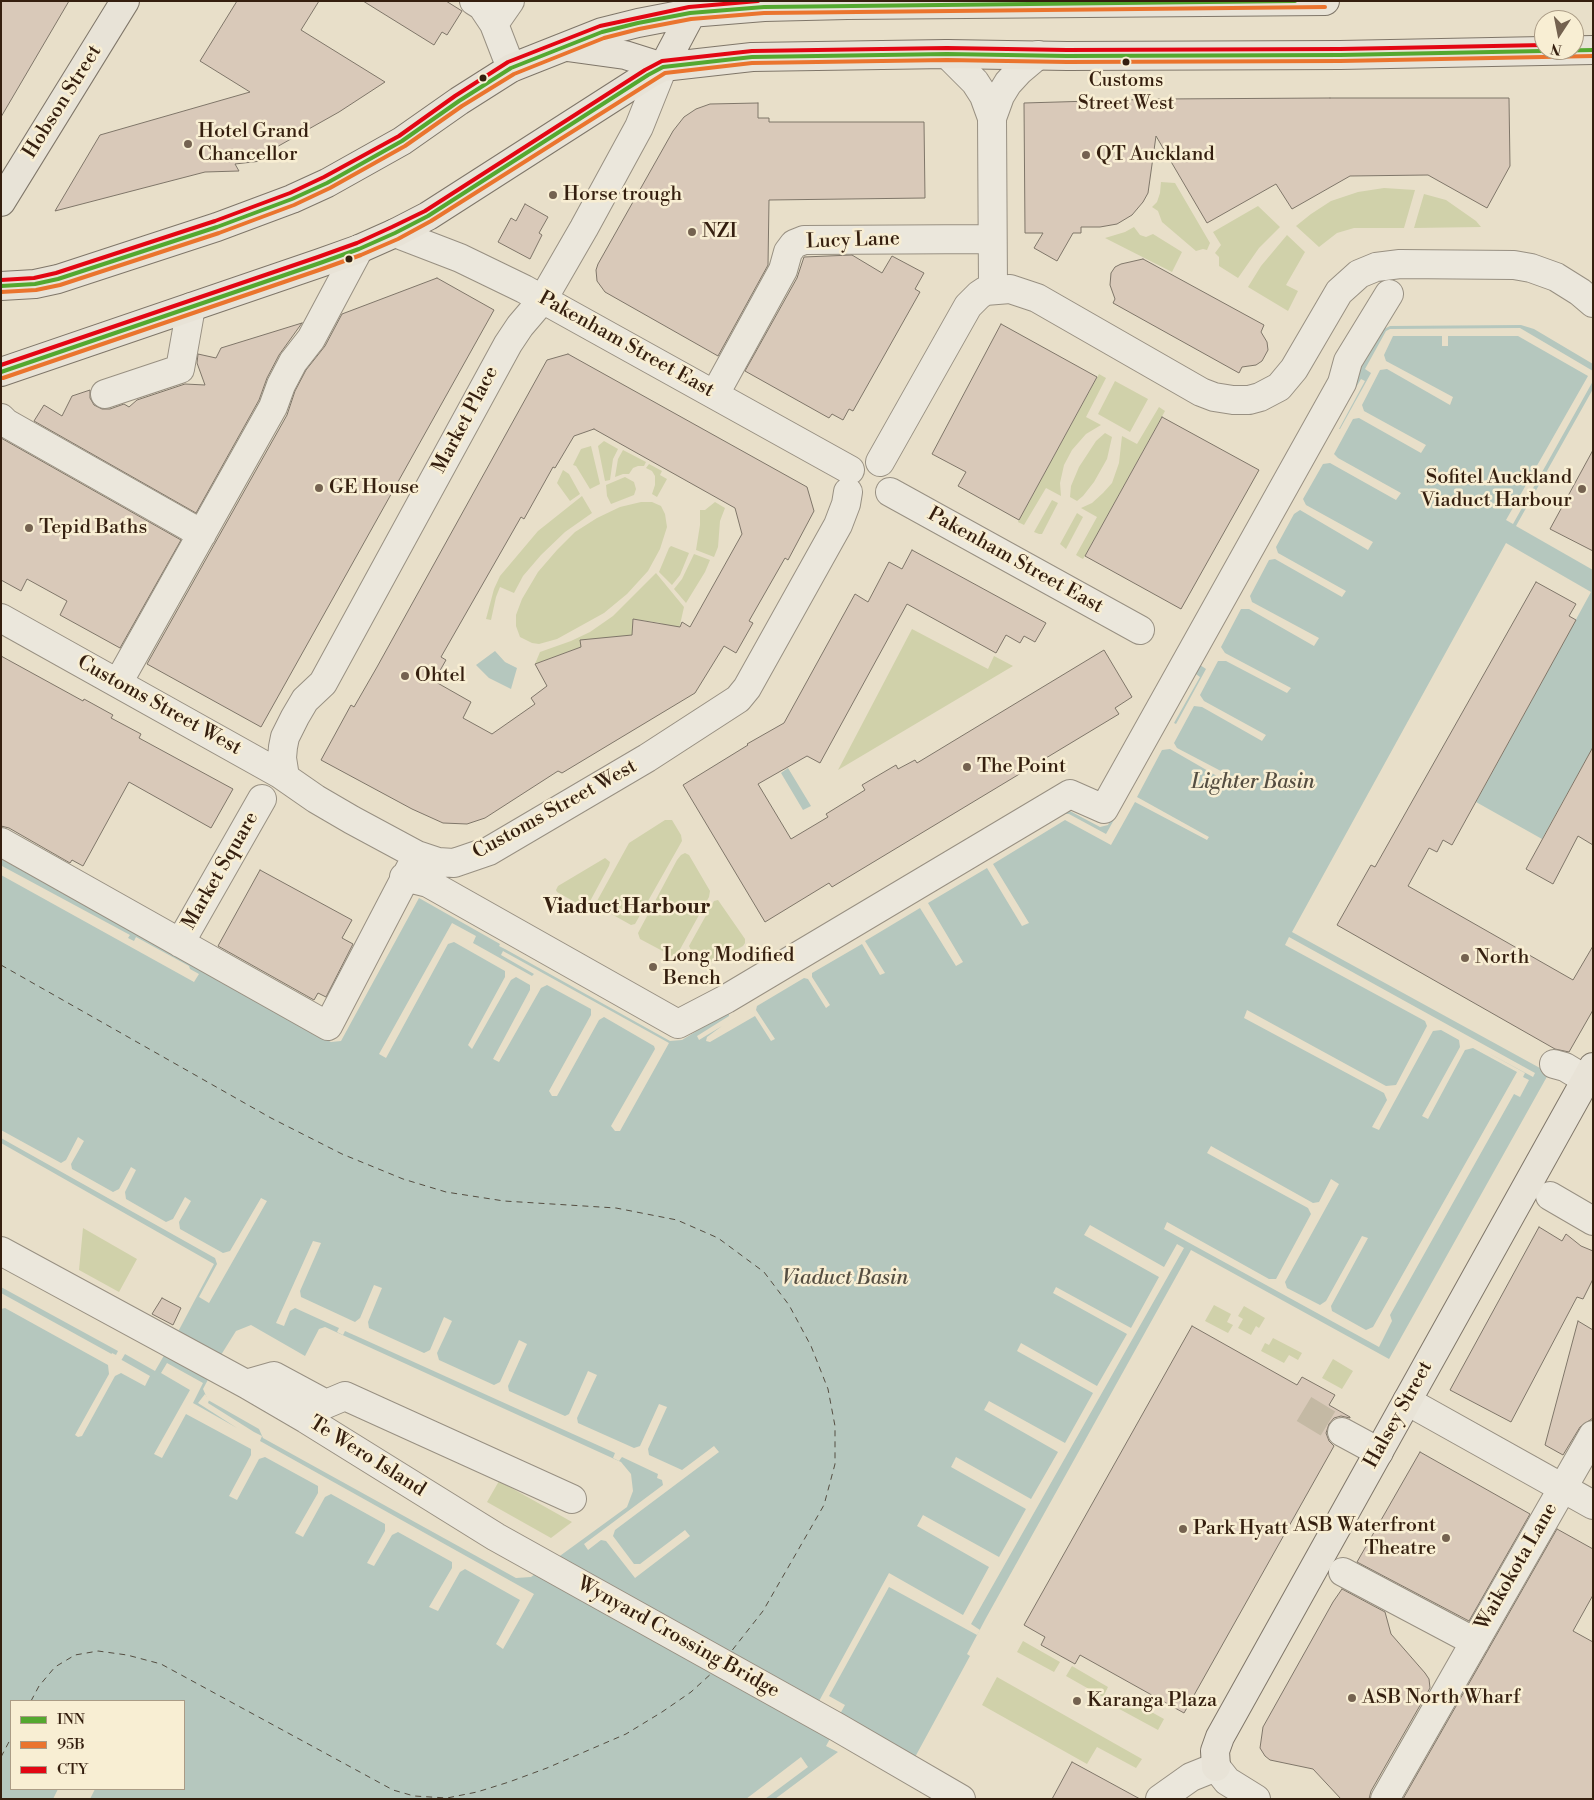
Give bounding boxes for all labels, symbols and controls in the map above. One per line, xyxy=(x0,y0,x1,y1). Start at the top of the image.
north arrow xyxy=(1534,10,1584,60)
text: N xyxy=(1549,39,1563,59)
street label: Hobson Street xyxy=(19,41,107,163)
marker: Customs Street West xyxy=(1121,57,1131,67)
place label: Customs Street West xyxy=(1078,70,1174,114)
unlabelled marker xyxy=(478,73,488,83)
place label: Hotel Grand Chancellor xyxy=(198,120,309,167)
marker: Hotel Grand Chancellor xyxy=(182,138,194,150)
place label: QT Auckland xyxy=(1096,143,1215,167)
marker: QT Auckland xyxy=(1080,149,1092,161)
place label: Horse trough xyxy=(563,183,682,207)
marker: Horse trough xyxy=(547,189,559,201)
place label: NZI xyxy=(702,220,737,244)
marker: NZI xyxy=(686,226,698,238)
street label: Lucy Lane xyxy=(806,227,900,255)
unlabelled marker xyxy=(344,254,354,264)
street label: Pakenham Street East xyxy=(534,287,718,403)
street label: Market Place xyxy=(428,362,504,478)
place label: Sofitel Auckland Viaduct Harbour xyxy=(1421,466,1572,513)
place label: GE House xyxy=(329,476,419,500)
marker: GE House xyxy=(313,482,325,494)
marker: Sofitel Auckland Viaduct Harbour xyxy=(1576,483,1588,495)
street label: Pakenham Street East xyxy=(923,503,1107,619)
place label: Tepid Baths xyxy=(39,516,147,540)
marker: Tepid Baths xyxy=(23,522,35,534)
street label: Customs Street West xyxy=(73,651,245,761)
place label: Ohtel xyxy=(415,664,465,688)
marker: Ohtel xyxy=(399,670,411,682)
street label: Customs Street West xyxy=(469,755,641,865)
place label: The Point xyxy=(977,755,1066,779)
marker: The Point xyxy=(961,761,973,773)
water label: Lighter Basin xyxy=(1191,770,1315,796)
street label: Market Square xyxy=(178,808,264,934)
district label: Viaduct Harbour xyxy=(543,895,711,921)
place label: Long Modified Bench xyxy=(663,944,794,991)
place label: North xyxy=(1475,946,1529,970)
marker: North xyxy=(1459,952,1471,964)
marker: Long Modified Bench xyxy=(647,961,659,973)
water label: Viaduct Basin xyxy=(782,1266,908,1292)
street label: Halsey Street xyxy=(1360,1357,1438,1473)
street label: Te Wero Island xyxy=(304,1412,430,1502)
street label: Waikokota Lane xyxy=(1471,1499,1563,1635)
place label: ASB Waterfront Theatre xyxy=(1294,1514,1436,1561)
place label: Park Hyatt xyxy=(1193,1517,1288,1541)
marker: Park Hyatt xyxy=(1177,1523,1189,1535)
marker: ASB Waterfront Theatre xyxy=(1440,1532,1452,1544)
street label: Wynyard Crossing Bridge xyxy=(572,1572,784,1704)
place label: ASB North Wharf xyxy=(1362,1686,1520,1710)
place label: Karanga Plaza xyxy=(1087,1689,1217,1713)
marker: ASB North Wharf xyxy=(1346,1692,1358,1704)
marker: Karanga Plaza xyxy=(1071,1695,1083,1707)
legend xyxy=(10,1700,185,1790)
text: INN xyxy=(57,1710,85,1729)
text: 95B xyxy=(57,1735,85,1754)
text: CTY xyxy=(57,1760,88,1779)

